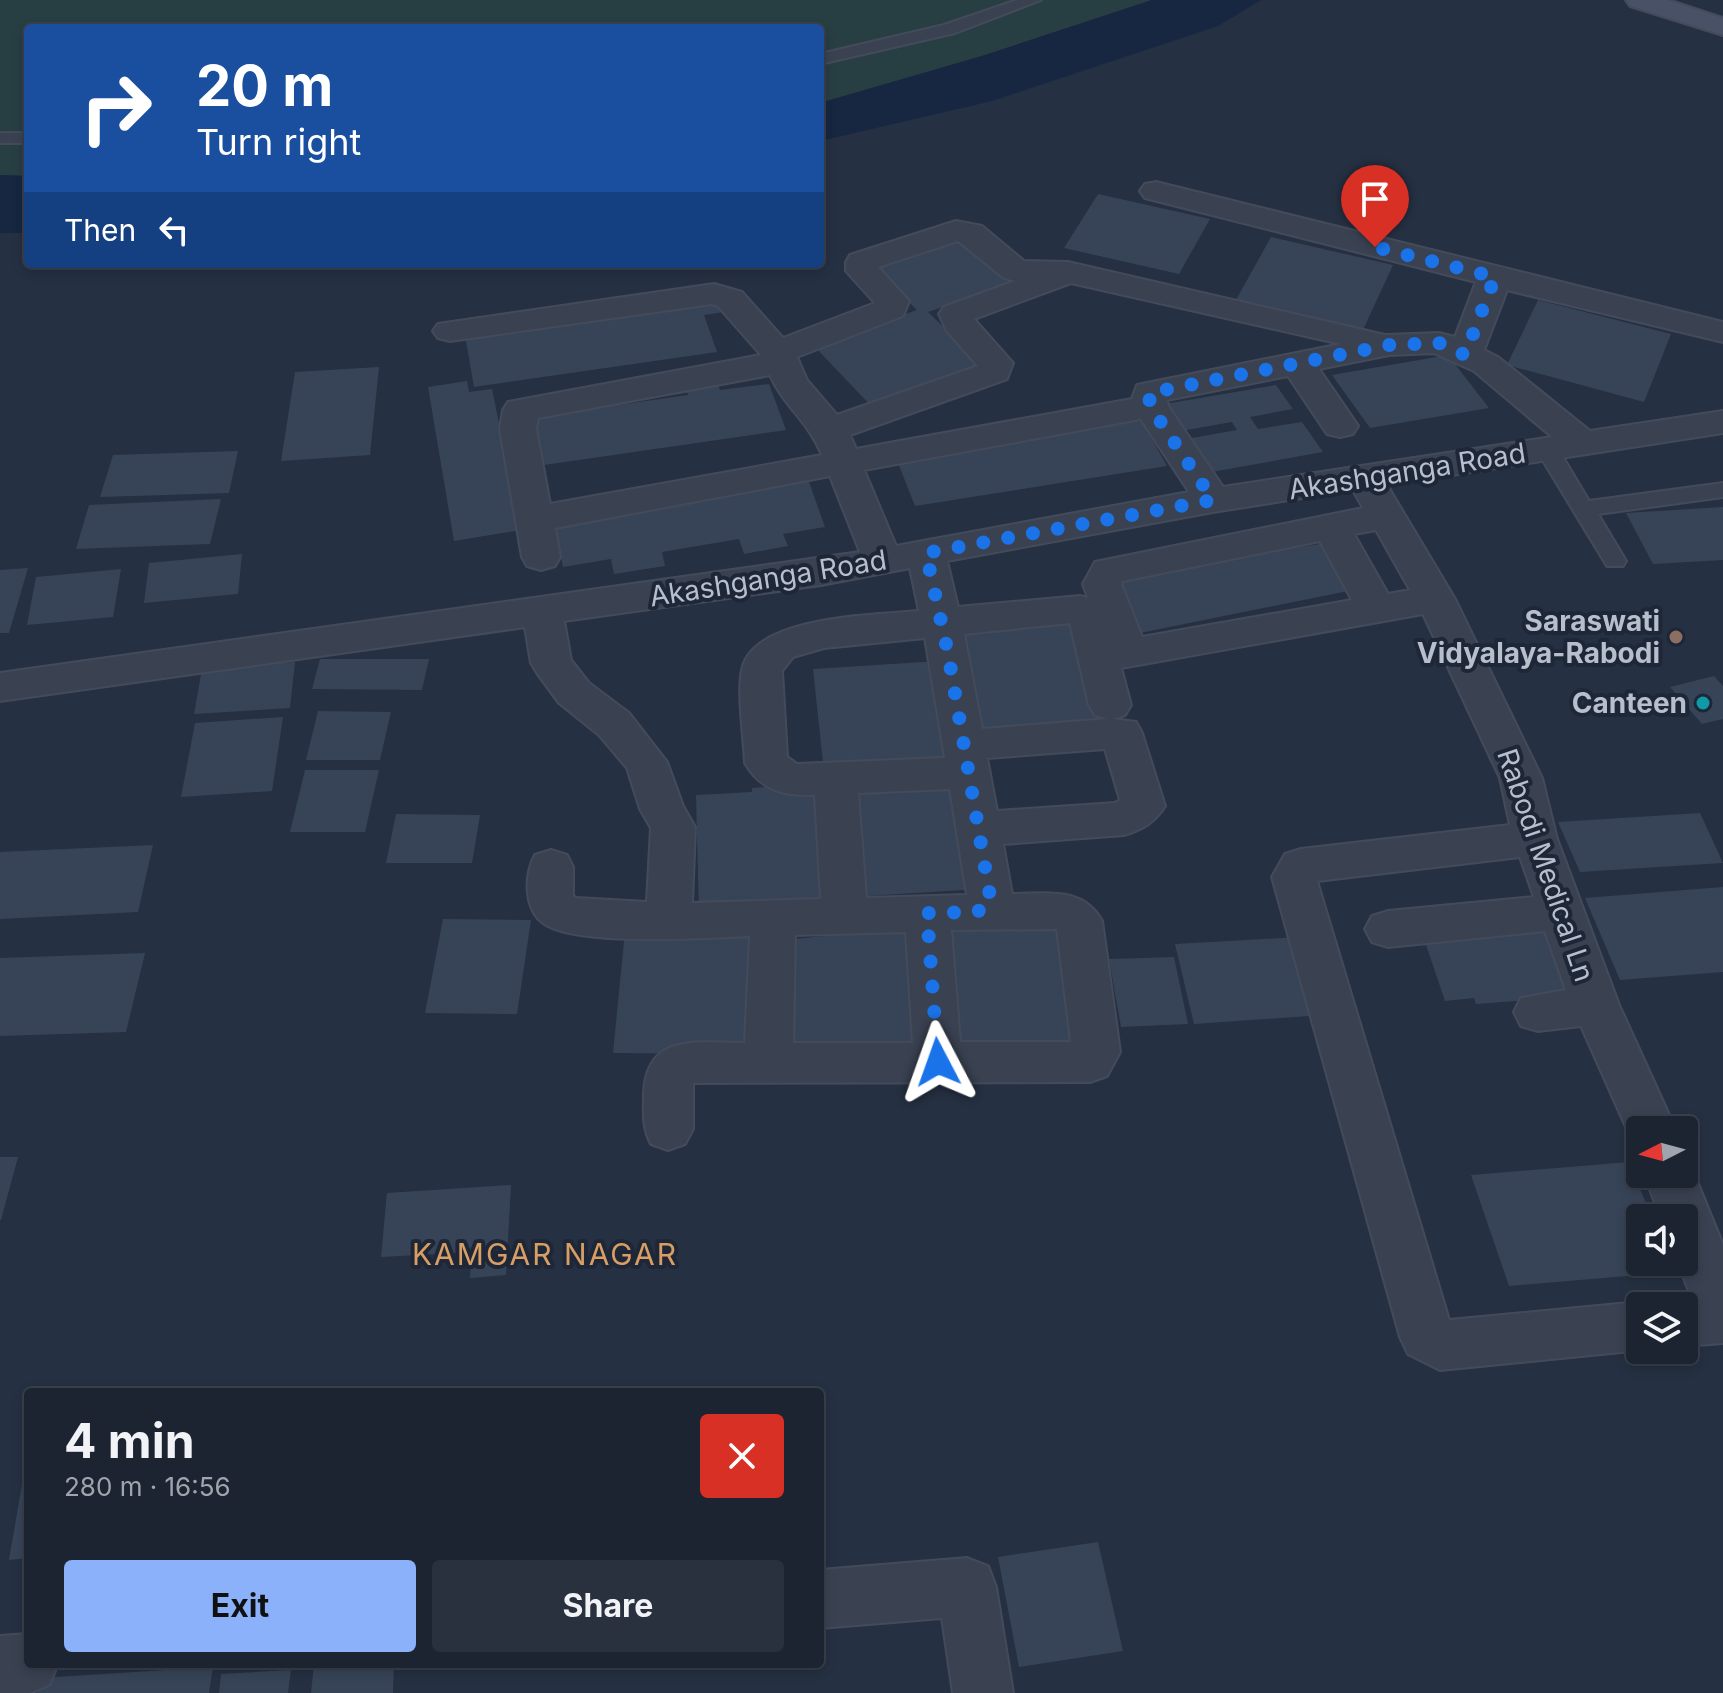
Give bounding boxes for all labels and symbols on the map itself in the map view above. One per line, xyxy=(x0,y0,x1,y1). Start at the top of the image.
pin xyxy=(1341,165,1409,247)
street label: Akashganga Road xyxy=(1286,435,1528,507)
street label: Akashganga Road xyxy=(647,542,889,614)
place label: Saraswati Vidyalaya-Rabodi xyxy=(1417,604,1660,670)
marker: Saraswati Vidyalaya-Rabodi xyxy=(1667,628,1685,646)
place label: Canteen xyxy=(1572,686,1687,720)
marker: Canteen xyxy=(1694,694,1712,712)
street label: Rabodi Medical Ln xyxy=(1490,744,1602,986)
position arrow xyxy=(896,1020,980,1104)
north arrow xyxy=(1626,1116,1698,1188)
district label: KAMGAR NAGAR xyxy=(412,1236,678,1272)

